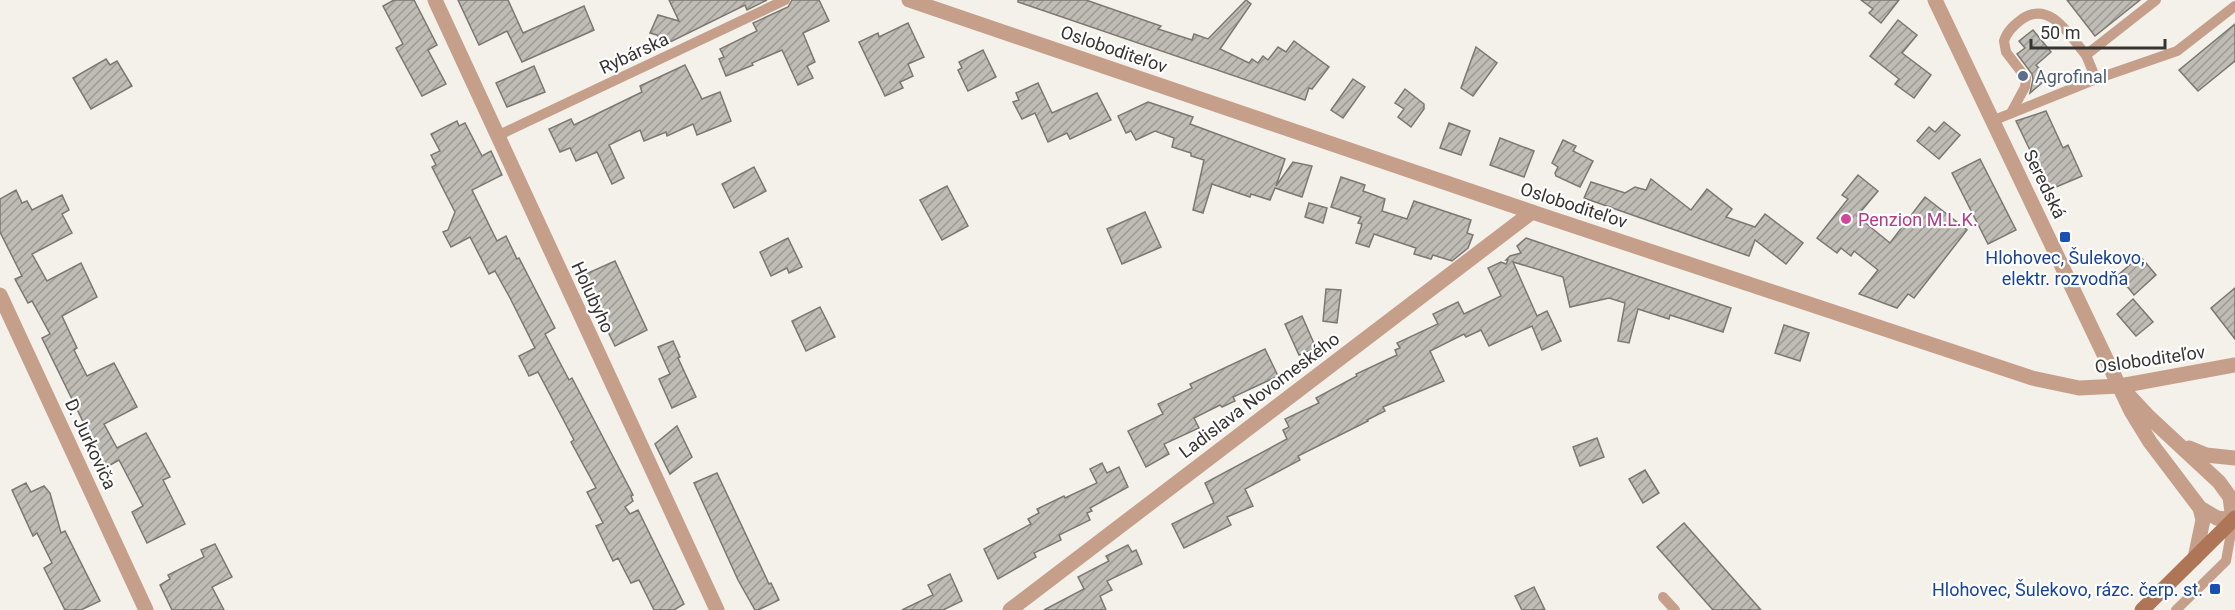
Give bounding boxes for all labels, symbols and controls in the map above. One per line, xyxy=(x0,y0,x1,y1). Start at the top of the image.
scale bar xyxy=(2031,12,2164,50)
street label: Osloboditeľov xyxy=(1058,21,1170,77)
text: 50 m xyxy=(2040,22,2080,43)
street label: Rybárska xyxy=(596,28,672,78)
place label: Agrofinal xyxy=(2035,66,2107,87)
marker: Agrofinal xyxy=(2016,69,2030,83)
street label: Seredská xyxy=(2019,146,2071,222)
street label: Osloboditeľov xyxy=(1518,178,1630,232)
place label: Penzion M.L.K. xyxy=(1858,209,1978,230)
marker: Penzion M.L.K. xyxy=(1839,212,1853,226)
marker: Hlohovec, Šulekovo, elektr. rozvodňa xyxy=(2058,230,2072,244)
place label: Hlohovec, Šulekovo, elektr. rozvodňa xyxy=(1985,247,2145,289)
street label: Holubyho xyxy=(567,258,619,336)
street label: Ladislava Novomeského xyxy=(1175,328,1343,462)
street label: Osloboditeľov xyxy=(2093,341,2207,377)
street label: D. Jurkoviča xyxy=(61,395,121,493)
place label: Hlohovec, Šulekovo, rázc. čerp. st. xyxy=(1932,579,2203,600)
marker: Hlohovec, Šulekovo, rázc. čerp. st. xyxy=(2208,582,2222,596)

